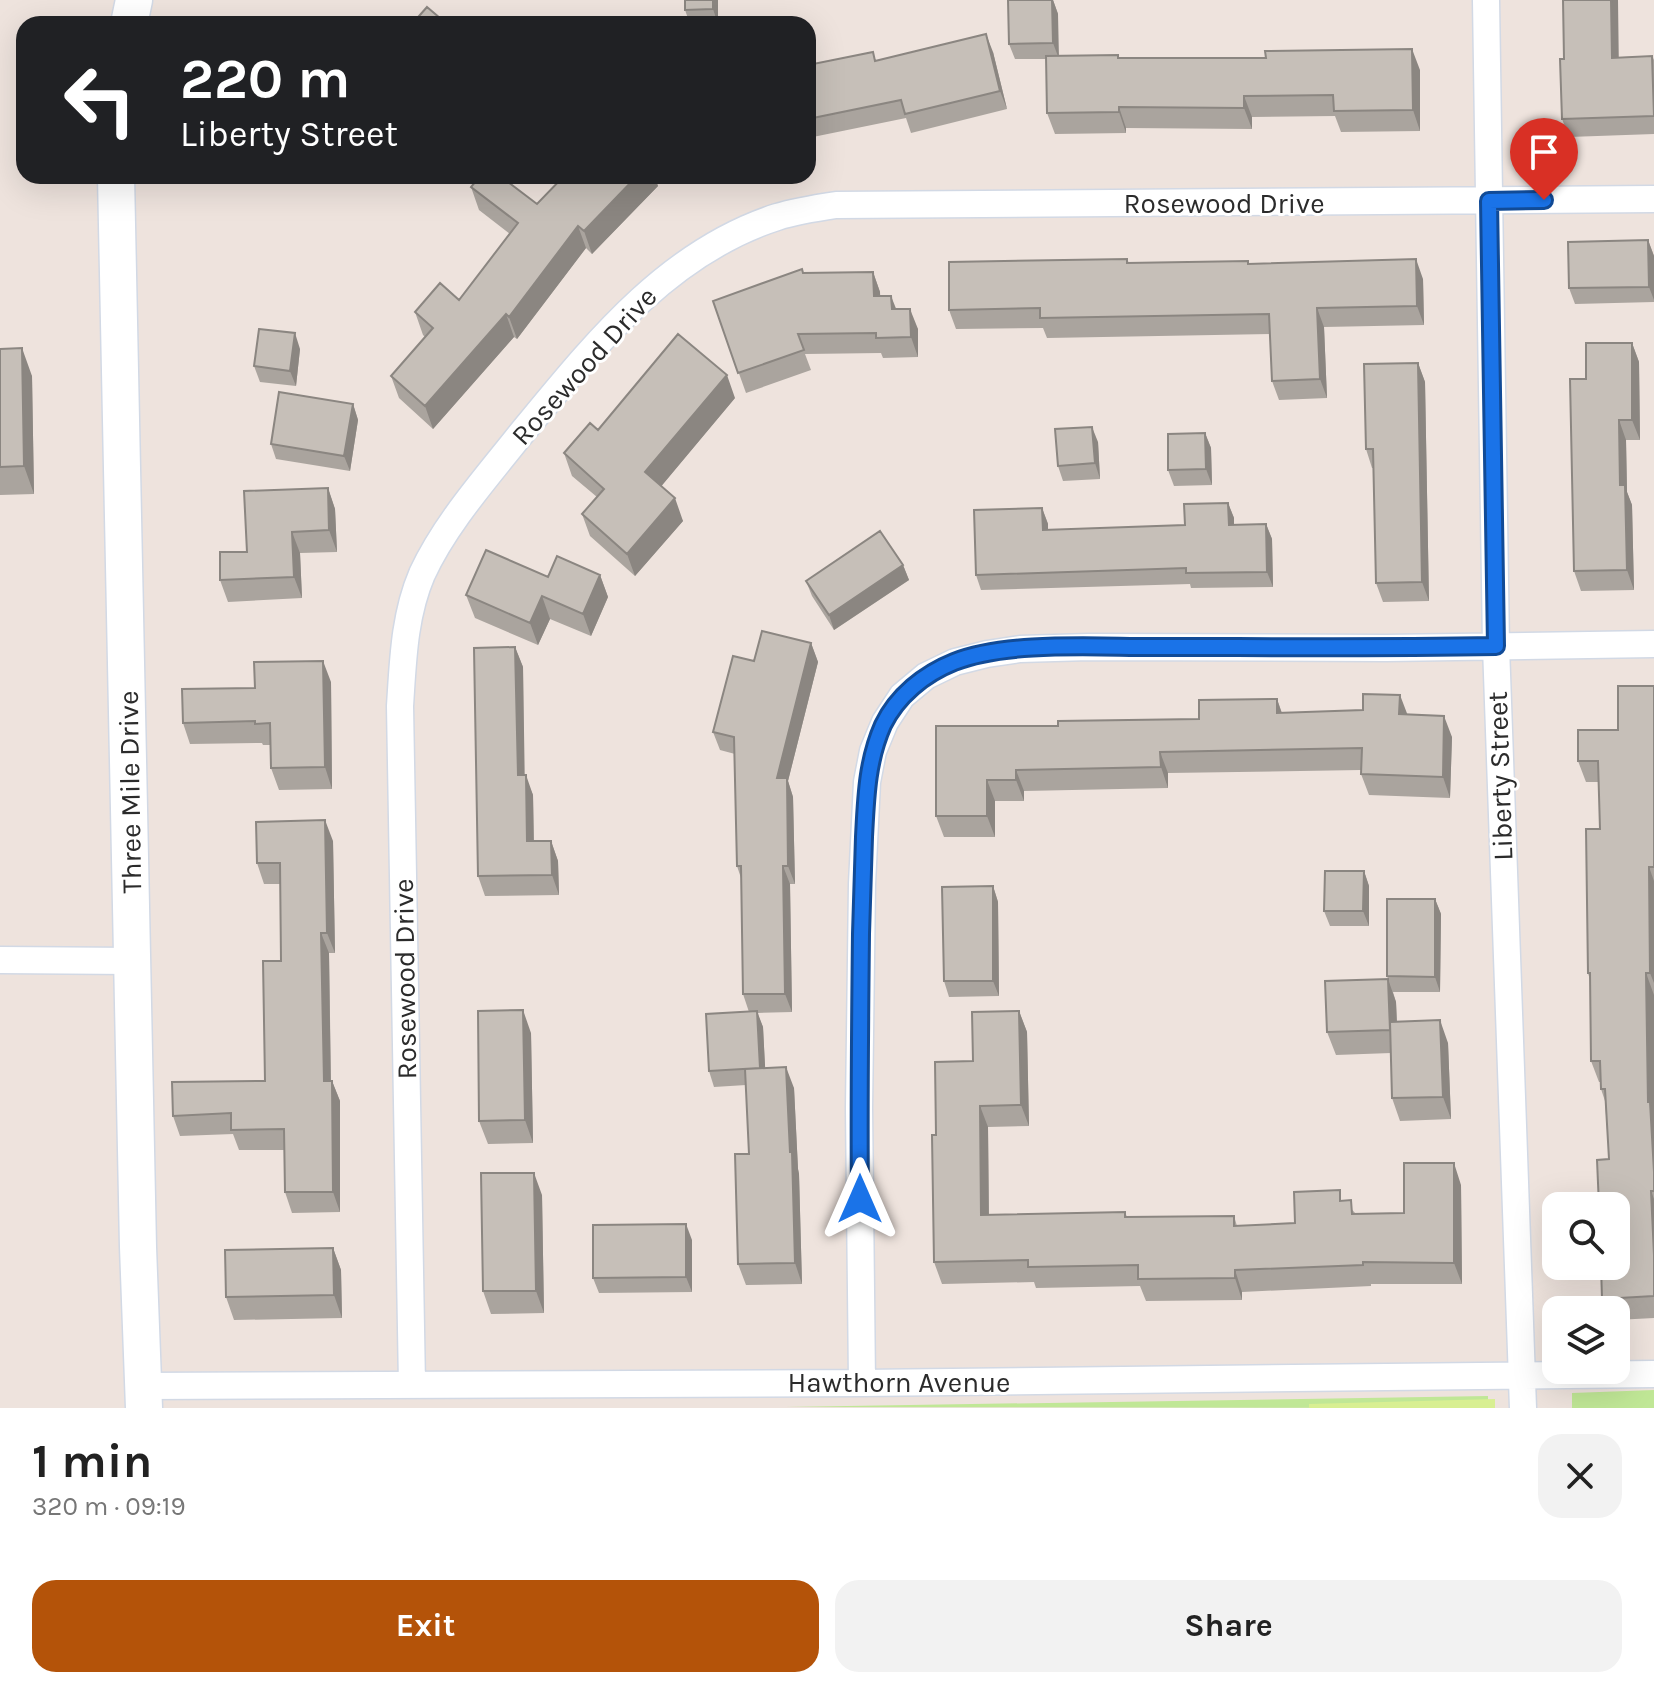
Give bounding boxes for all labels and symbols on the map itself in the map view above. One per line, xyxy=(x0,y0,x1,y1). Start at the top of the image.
pin xyxy=(1510,118,1578,200)
street label: Rosewood Drive xyxy=(1123,187,1325,220)
street label: Rosewood Drive xyxy=(504,280,664,452)
street label: Three Mile Drive xyxy=(112,690,148,894)
street label: Liberty Street xyxy=(1481,691,1519,861)
street label: Rosewood Drive xyxy=(387,878,423,1080)
position arrow xyxy=(818,1157,902,1241)
street label: Hawthorn Avenue xyxy=(788,1366,1010,1399)

